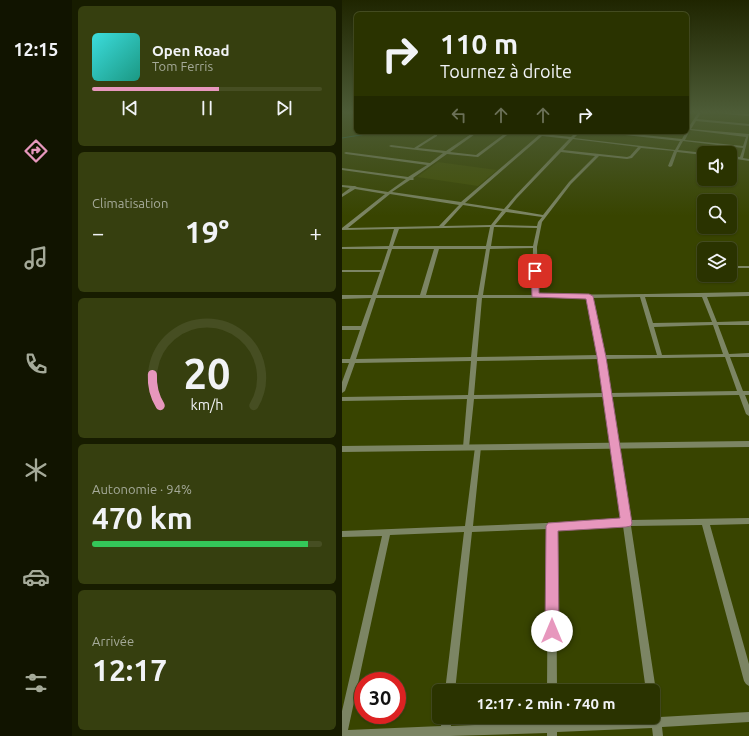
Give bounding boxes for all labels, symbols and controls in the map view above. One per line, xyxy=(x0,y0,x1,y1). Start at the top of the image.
icon: right xyxy=(374,28,426,80)
text: 110 m xyxy=(440,28,518,59)
text: 12:15 xyxy=(13,39,59,59)
text: Open Road xyxy=(152,42,229,59)
text: Tom Ferris xyxy=(152,59,213,73)
text: Tournez à droite xyxy=(440,61,572,81)
icon: previous xyxy=(119,97,141,119)
icon: pause xyxy=(196,97,218,119)
icon: next xyxy=(273,97,295,119)
icon: left xyxy=(448,104,470,126)
icon: ahead xyxy=(490,104,512,126)
icon: ahead xyxy=(532,104,554,126)
icon: right xyxy=(574,104,596,126)
icon: directions xyxy=(22,137,50,165)
map controls xyxy=(697,146,737,282)
button: sound xyxy=(697,146,737,186)
button: search xyxy=(697,194,737,234)
text: Climatisation xyxy=(92,196,168,210)
text: 19° xyxy=(185,215,229,249)
text: − xyxy=(92,220,104,245)
text: + xyxy=(310,220,322,245)
button: layers xyxy=(697,242,737,282)
icon: music xyxy=(22,244,50,272)
pin xyxy=(518,254,552,288)
icon: arrive xyxy=(524,260,546,282)
icon: phone xyxy=(22,350,50,378)
text: 20 xyxy=(184,350,230,397)
text: km/h xyxy=(191,397,223,413)
icon: climate xyxy=(22,456,50,484)
text: Autonomie · 94% xyxy=(92,482,192,496)
text: 470 km xyxy=(92,501,193,535)
icon: car xyxy=(22,563,50,591)
position arrow xyxy=(531,610,573,652)
text: Arrivée xyxy=(92,634,134,648)
text: 12:17 xyxy=(92,653,167,687)
icon: filters xyxy=(22,669,50,697)
speed limit sign: 30 xyxy=(354,672,406,724)
text: 12:17 · 2 min · 740 m xyxy=(477,695,615,712)

